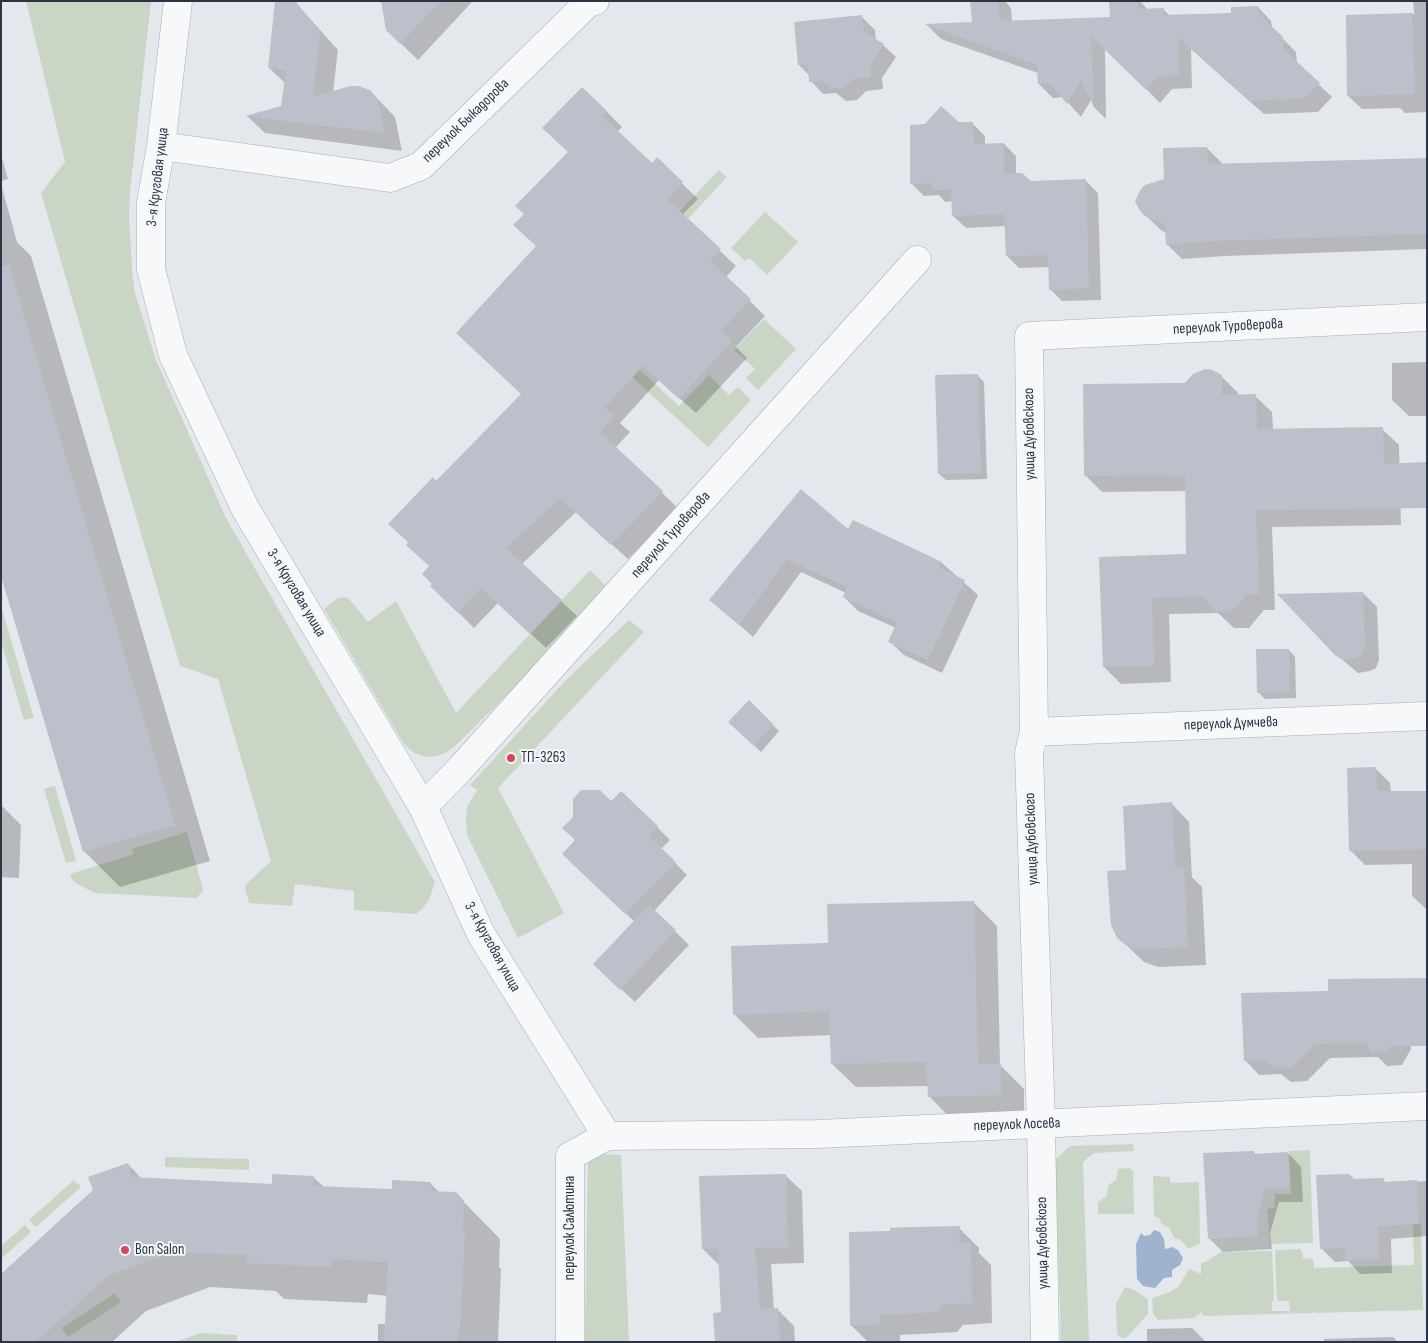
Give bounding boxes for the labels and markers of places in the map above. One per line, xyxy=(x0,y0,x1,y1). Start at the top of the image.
place label: ТП-3263 xyxy=(521,749,566,767)
marker: ТП-3263 xyxy=(505,752,517,764)
place label: Bon Salon xyxy=(135,1241,184,1259)
marker: Bon Salon xyxy=(119,1244,131,1256)

